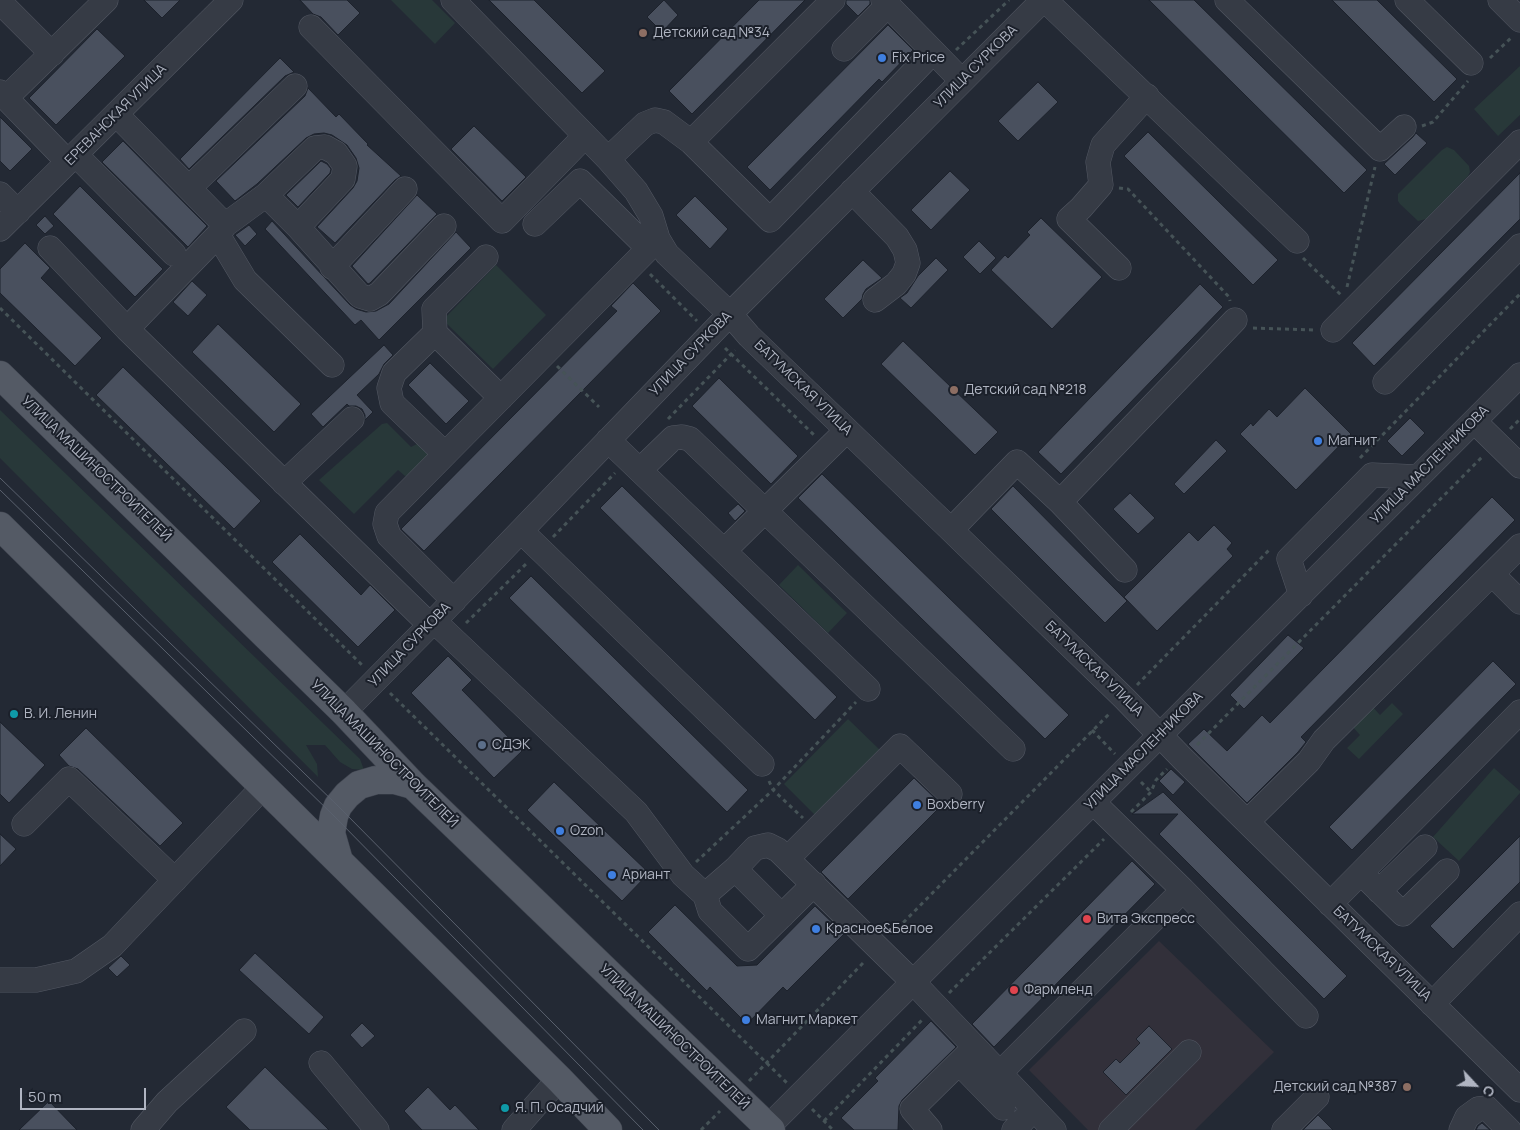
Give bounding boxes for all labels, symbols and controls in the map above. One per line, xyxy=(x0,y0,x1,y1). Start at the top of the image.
street label: УЛИЦА СУРКОВА xyxy=(931,22,1021,112)
place label: Детский сад №34 xyxy=(653,25,770,41)
marker: Детский сад №34 xyxy=(637,27,649,39)
place label: Fix Price xyxy=(892,50,945,66)
marker: Fix Price xyxy=(876,52,888,64)
street label: ЕРЕВАНСКАЯ УЛИЦА xyxy=(62,61,170,169)
street label: УЛИЦА СУРКОВА xyxy=(646,308,736,400)
street label: БАТУМСКАЯ УЛИЦА xyxy=(750,337,856,439)
place label: Детский сад №218 xyxy=(964,382,1087,398)
marker: Детский сад №218 xyxy=(948,384,960,396)
street label: УЛИЦА МАШИНОСТРОИТЕЛЕЙ xyxy=(18,393,174,545)
street label: УЛИЦА МАСЛЕННИКОВА xyxy=(1367,402,1493,528)
place label: Магнит xyxy=(1328,433,1377,449)
marker: Магнит xyxy=(1312,435,1324,447)
street label: УЛИЦА СУРКОВА xyxy=(365,599,455,691)
street label: БАТУМСКАЯ УЛИЦА xyxy=(1041,618,1147,720)
street label: УЛИЦА МАШИНОСТРОИТЕЛЕЙ xyxy=(307,677,461,831)
street label: УЛИЦА МАСЛЕННИКОВА xyxy=(1081,688,1207,814)
place label: В. И. Ленин xyxy=(24,706,97,722)
marker: В. И. Ленин xyxy=(8,708,20,720)
place label: СДЭК xyxy=(492,737,530,753)
marker: СДЭК xyxy=(476,739,488,751)
place label: Boxberry xyxy=(927,797,985,813)
marker: Boxberry xyxy=(911,799,923,811)
place label: Ozon xyxy=(570,823,604,839)
marker: Ozon xyxy=(554,825,566,837)
place label: Ариант xyxy=(622,867,670,883)
marker: Ариант xyxy=(606,869,618,881)
street label: БАТУМСКАЯ УЛИЦА xyxy=(1329,903,1435,1005)
place label: Вита Экспресс xyxy=(1097,911,1195,927)
marker: Вита Экспресс xyxy=(1081,913,1093,925)
place label: Красное&Белое xyxy=(826,921,933,937)
marker: Красное&Белое xyxy=(810,923,822,935)
street label: УЛИЦА МАШИНОСТРОИТЕЛЕЙ xyxy=(596,961,752,1113)
place label: Фармленд xyxy=(1024,982,1093,998)
marker: Фармленд xyxy=(1008,984,1020,996)
place label: Магнит Маркет xyxy=(756,1012,858,1028)
marker: Магнит Маркет xyxy=(740,1014,752,1026)
north arrow xyxy=(1450,1060,1500,1110)
scale bar xyxy=(22,1078,149,1110)
place label: Детский сад №387 xyxy=(1273,1079,1397,1095)
marker: Детский сад №387 xyxy=(1401,1081,1413,1093)
text: С xyxy=(1478,1083,1500,1100)
text: 50 m xyxy=(28,1086,62,1107)
place label: Я. П. Осадчий xyxy=(515,1100,604,1116)
marker: Я. П. Осадчий xyxy=(499,1102,511,1114)

